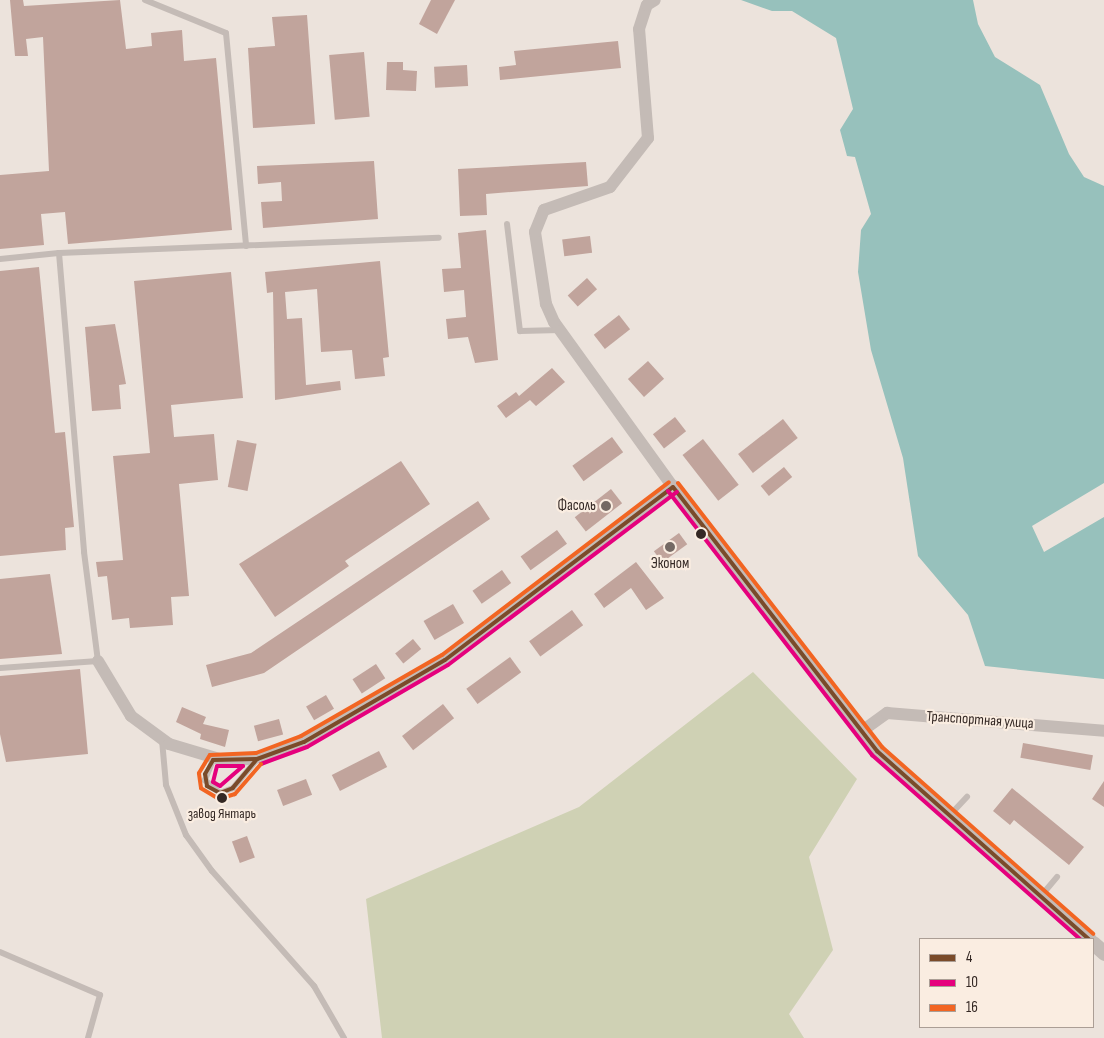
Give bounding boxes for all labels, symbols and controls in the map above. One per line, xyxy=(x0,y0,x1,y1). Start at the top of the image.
place label: Фасоль xyxy=(558,497,596,515)
marker: Фасоль xyxy=(600,500,612,512)
unlabelled marker xyxy=(696,529,706,539)
marker: Эконом xyxy=(664,541,676,553)
place label: Эконом xyxy=(651,555,689,573)
street label: Транспортная улица xyxy=(926,707,1034,733)
marker: завод Янтарь xyxy=(217,793,227,803)
place label: завод Янтарь xyxy=(188,806,256,822)
legend xyxy=(919,938,1094,1028)
text: 4 xyxy=(966,948,972,967)
text: 10 xyxy=(966,973,978,992)
text: 16 xyxy=(966,998,978,1017)

